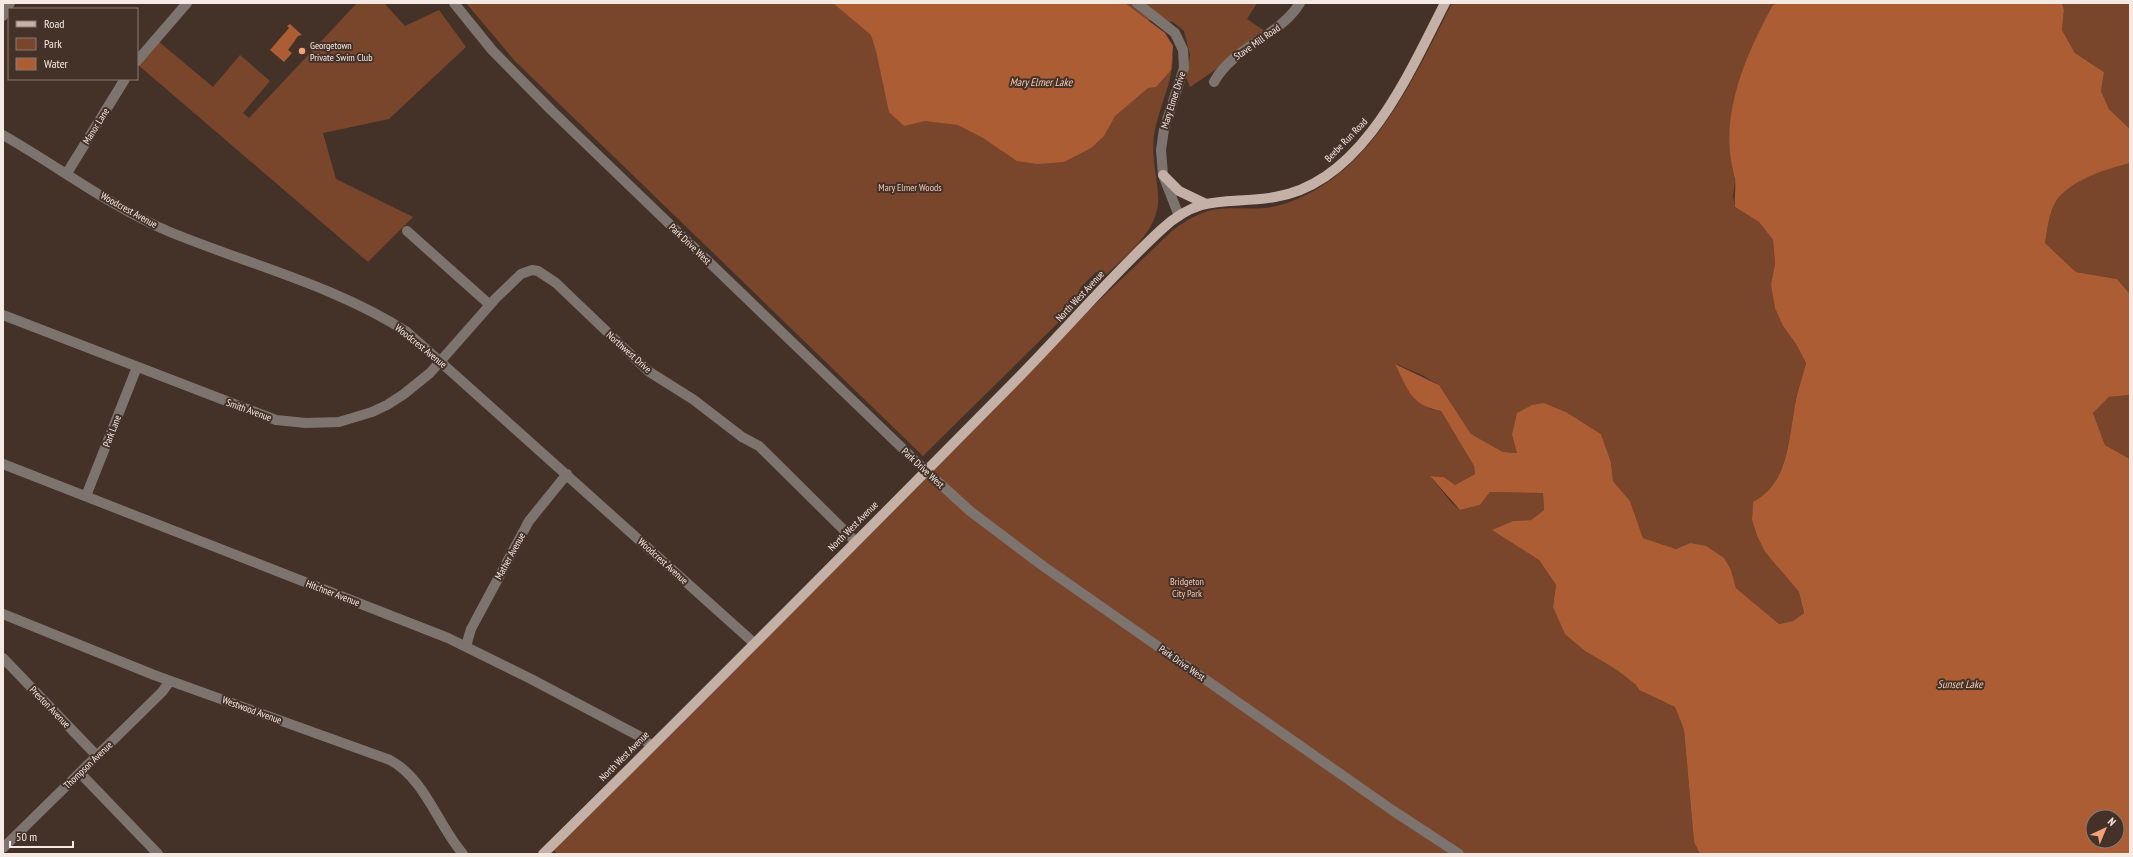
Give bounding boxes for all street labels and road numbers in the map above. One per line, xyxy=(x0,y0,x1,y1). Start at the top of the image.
street label: Stave Mill Road xyxy=(1231,21,1283,63)
street label: Mary Elmer Drive xyxy=(1158,70,1188,130)
street label: Manor Lane xyxy=(80,105,112,147)
street label: Beebe Run Road xyxy=(1322,115,1370,165)
street label: Woodcrest Avenue xyxy=(98,189,160,231)
street label: Park Drive West xyxy=(666,221,714,267)
street label: North West Avenue xyxy=(1053,268,1107,324)
street label: Woodcrest Avenue xyxy=(392,321,450,371)
street label: Northwest Drive xyxy=(604,328,654,376)
street label: Smith Avenue xyxy=(225,396,273,424)
street label: Park Lane xyxy=(100,413,124,449)
street label: Park Drive West xyxy=(899,445,947,491)
street label: North West Avenue xyxy=(825,498,881,554)
street label: Mather Avenue xyxy=(492,530,528,582)
street label: Woodcrest Avenue xyxy=(635,535,691,587)
street label: Hitchner Avenue xyxy=(304,577,362,609)
street label: Park Drive West xyxy=(1156,642,1208,684)
street label: Preston Avenue xyxy=(27,683,73,731)
street label: Westwood Avenue xyxy=(220,693,284,727)
street label: North West Avenue xyxy=(596,728,652,784)
street label: Thompson Avenue xyxy=(61,738,115,792)

